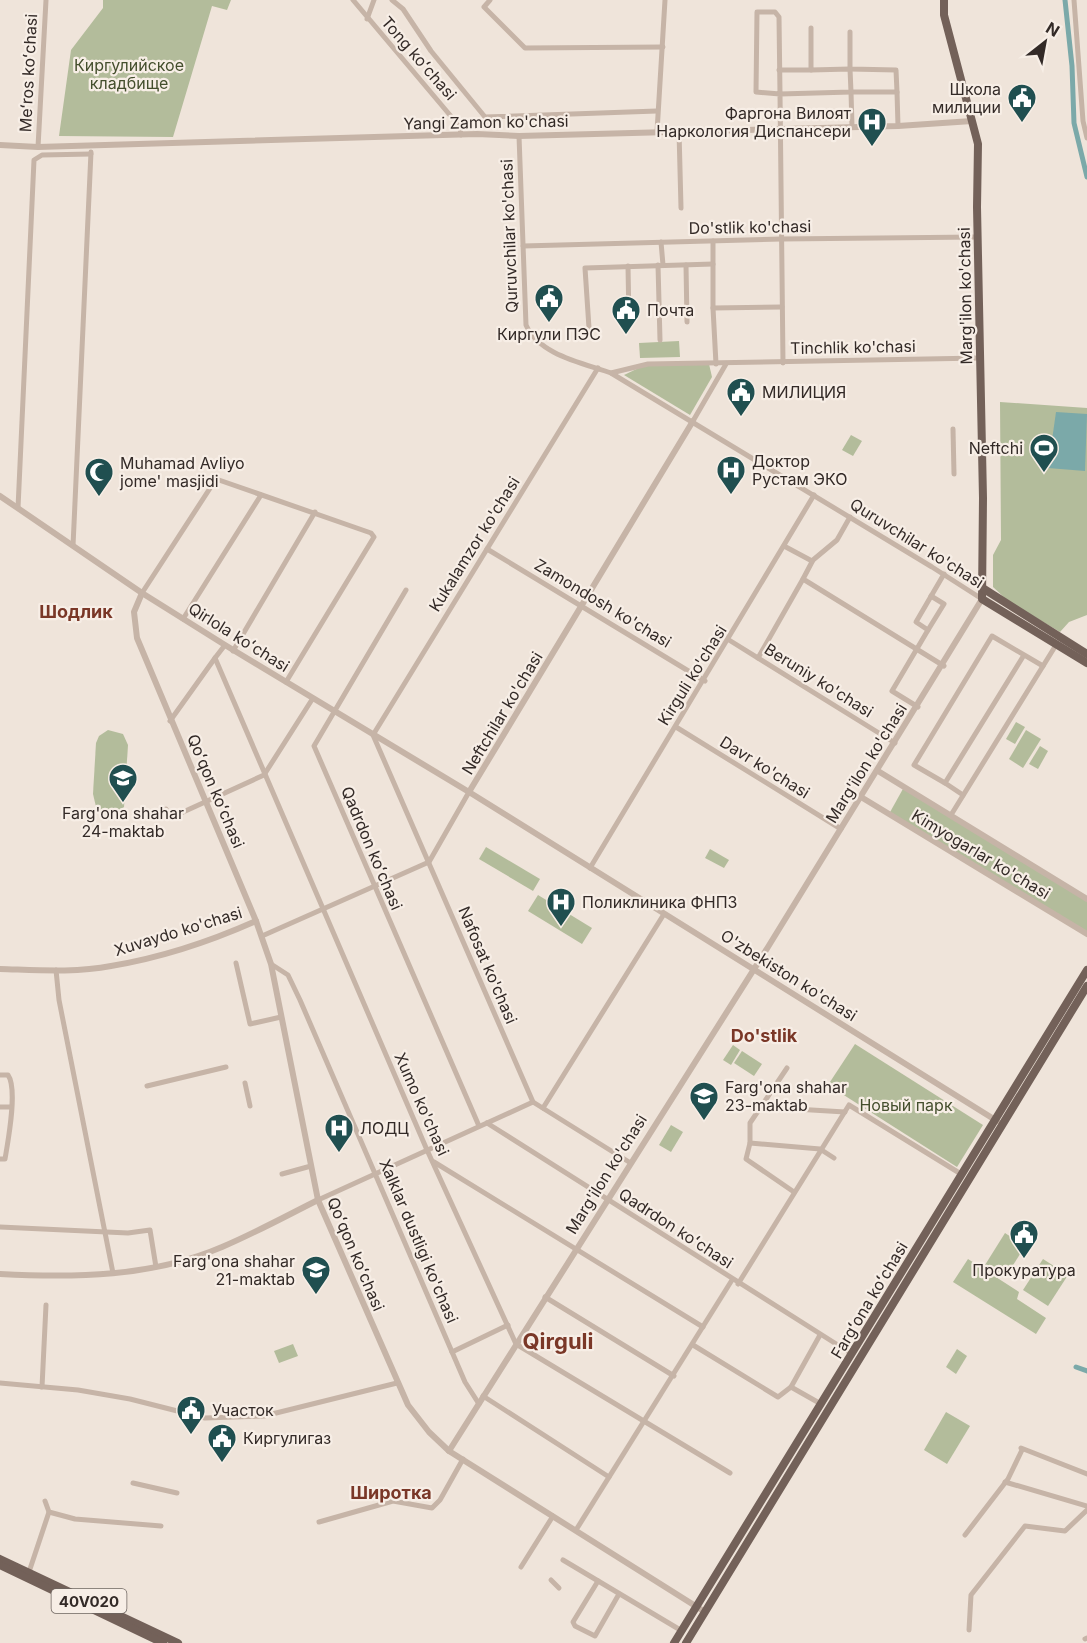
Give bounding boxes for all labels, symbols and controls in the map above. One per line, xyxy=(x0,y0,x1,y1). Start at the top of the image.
street label: Tong koʻchasi xyxy=(377,12,461,104)
north arrow xyxy=(1015,12,1075,72)
street label: Meʻros koʻchasi xyxy=(15,13,41,133)
text: N xyxy=(1042,17,1063,41)
park label: Киргулийское кладбище xyxy=(74,55,184,93)
place label: Школа милиции xyxy=(932,79,1001,117)
public building icon: Школа милиции xyxy=(1006,82,1038,124)
place label: Фаргона Вилоят Наркология Диспансери xyxy=(656,103,852,141)
hospital icon: Фаргона Вилоят Наркология Диспансери xyxy=(856,106,888,148)
street label: Yangi Zamon ko'chasi xyxy=(403,111,569,133)
street label: Quruvchilar ko'chasi xyxy=(496,159,522,313)
street label: Do'stlik ko'chasi xyxy=(688,216,812,238)
street label: Marg'ilon ko'chasi xyxy=(954,227,976,365)
public building icon: Киргули ПЭС xyxy=(533,282,565,324)
public building icon: Почта xyxy=(610,294,642,336)
place label: Почта xyxy=(647,300,694,320)
place label: Киргули ПЭС xyxy=(497,324,601,344)
street label: Tinchlik ko'chasi xyxy=(790,336,916,358)
public building icon: МИЛИЦИЯ xyxy=(725,376,757,418)
place label: МИЛИЦИЯ xyxy=(762,382,846,402)
sports icon: Neftchi xyxy=(1028,432,1060,474)
place label: Neftchi xyxy=(969,438,1023,458)
place label: Доктор Рустам ЭКО xyxy=(752,451,847,489)
place label: Muhamad Avliyo jome' masjidi xyxy=(119,453,245,491)
hospital icon: Доктор Рустам ЭКО xyxy=(715,454,747,496)
mosque icon: Muhamad Avliyo jome' masjidi xyxy=(83,456,115,498)
street label: Kukalamzor ko'chasi xyxy=(424,473,524,615)
street label: Quruvchilar ko'chasi xyxy=(846,494,988,592)
street label: Zamondosh ko'chasi xyxy=(531,554,675,652)
street label: Qirlola koʻchasi xyxy=(185,598,293,676)
district label: Шодлик xyxy=(39,601,113,622)
street label: Kirguli ko'chasi xyxy=(653,621,731,729)
street label: Beruniy ko'chasi xyxy=(761,639,877,721)
street label: Neftchilar ko'chasi xyxy=(457,648,547,778)
street label: Marg'ilon ko'chasi xyxy=(821,699,911,827)
street label: Qoʻqon koʻchasi xyxy=(183,731,249,851)
street label: Davr ko'chasi xyxy=(716,731,814,803)
school or university icon: Farg'ona shahar 24-maktab xyxy=(107,762,139,804)
street label: Qadrdon koʻchasi xyxy=(337,783,407,913)
place label: Farg'ona shahar 24-maktab xyxy=(62,803,184,841)
street label: Kimyogarlar ko'chasi xyxy=(908,805,1054,903)
hospital icon: Поликлиника ФНПЗ xyxy=(545,886,577,928)
place label: Поликлиника ФНПЗ xyxy=(582,892,737,912)
street label: Xuvaydo ko'chasi xyxy=(112,902,244,960)
street label: Nafosat ko'chasi xyxy=(454,903,522,1027)
street label: O'zbekiston ko'chasi xyxy=(717,925,861,1025)
district label: Do'stlik xyxy=(731,1025,798,1046)
street label: Xumo ko'chasi xyxy=(390,1049,454,1159)
place label: Farg'ona shahar 23-maktab xyxy=(725,1077,847,1115)
school or university icon: Farg'ona shahar 23-maktab xyxy=(688,1080,720,1122)
park label: Новый парк xyxy=(859,1095,953,1115)
street label: Marg'ilon ko'chasi xyxy=(561,1110,651,1238)
hospital icon: ЛОДЦ xyxy=(323,1112,355,1154)
place label: ЛОДЦ xyxy=(360,1118,409,1138)
street label: Xalklar dustligi ko'chasi xyxy=(375,1156,463,1326)
street label: Qadrdon koʻchasi xyxy=(615,1184,737,1272)
street label: Qoʻqon koʻchasi xyxy=(323,1194,389,1314)
public building icon: Прокуратура xyxy=(1008,1218,1040,1260)
street label: Fargʻona koʻchasi xyxy=(826,1238,912,1362)
place label: Farg'ona shahar 21-maktab xyxy=(173,1251,295,1289)
school or university icon: Farg'ona shahar 21-maktab xyxy=(300,1254,332,1296)
place label: Прокуратура xyxy=(972,1260,1076,1280)
district label: Qirguli xyxy=(523,1328,594,1354)
public building icon: Участок xyxy=(175,1394,207,1436)
place label: Участок xyxy=(212,1400,274,1420)
public building icon: Киргулигаз xyxy=(206,1422,238,1464)
place label: Киргулигаз xyxy=(243,1428,331,1448)
district label: Широтка xyxy=(350,1482,432,1503)
road number: 40V020 xyxy=(52,1589,127,1613)

